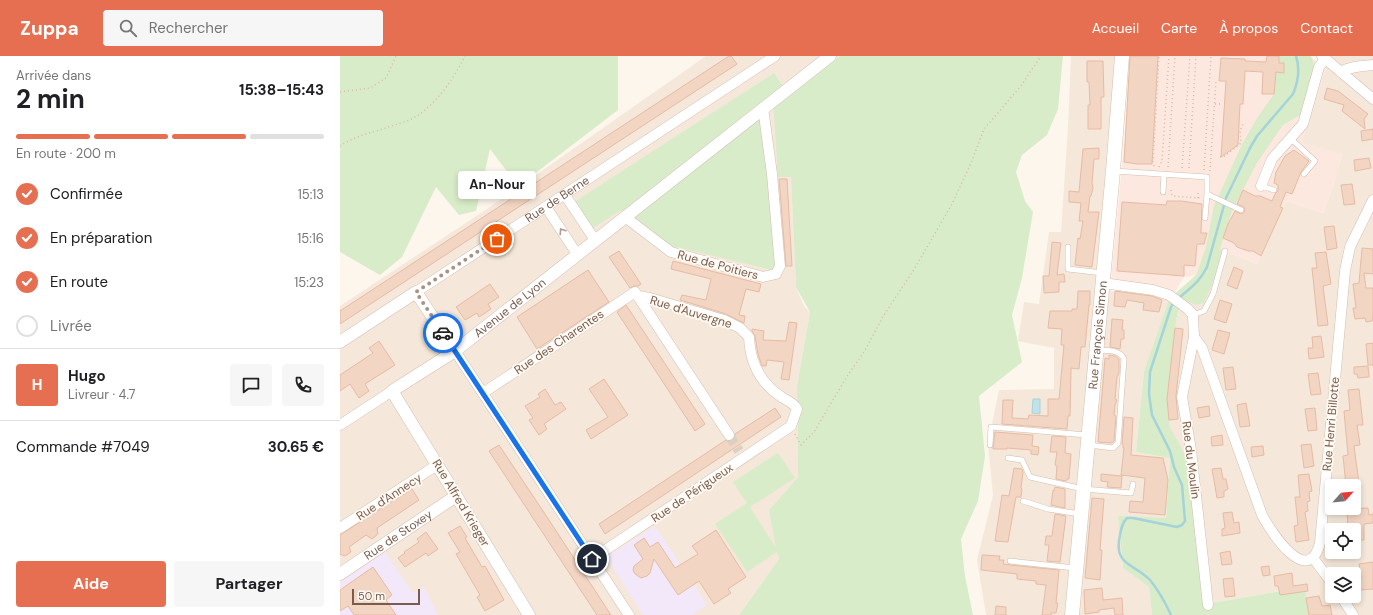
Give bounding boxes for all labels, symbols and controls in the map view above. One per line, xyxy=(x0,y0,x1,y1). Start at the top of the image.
search box xyxy=(103,10,383,46)
text: Zuppa xyxy=(20,16,79,41)
icon: search xyxy=(117,17,139,39)
text: Rechercher xyxy=(149,18,228,38)
text: Accueil xyxy=(1092,19,1139,37)
text: Carte xyxy=(1161,19,1197,37)
text: À propos xyxy=(1219,19,1278,37)
text: Contact xyxy=(1300,19,1353,37)
text: Arrivée dans xyxy=(16,67,91,84)
text: 15:38–15:43 xyxy=(239,80,324,100)
text: 2 min xyxy=(16,82,85,116)
text: En route · 200 m xyxy=(16,145,116,162)
callout: An-Nour xyxy=(458,171,536,199)
street label: Rue de Berne xyxy=(522,172,593,226)
text: An-Nour xyxy=(469,176,525,193)
icon: check xyxy=(16,183,38,205)
text: Confirmée xyxy=(50,184,123,204)
text: 15:13 xyxy=(298,186,324,203)
pin xyxy=(480,222,514,256)
icon: check xyxy=(16,227,38,249)
text: En préparation xyxy=(50,228,152,248)
icon: bag xyxy=(486,228,508,250)
one-way arrow xyxy=(559,228,567,235)
text: 15:16 xyxy=(297,230,324,247)
street label: Rue de Poitiers xyxy=(676,247,760,283)
icon: check xyxy=(16,271,38,293)
text: En route xyxy=(50,272,108,292)
text: 15:23 xyxy=(294,274,324,291)
street label: Avenue de Lyon xyxy=(471,274,549,341)
street label: Rue François Simon xyxy=(1085,280,1111,390)
street label: Rue d'Auvergne xyxy=(648,292,734,332)
street label: Rue des Charentes xyxy=(511,306,607,378)
courier xyxy=(423,313,463,353)
text: Livrée xyxy=(50,316,92,336)
icon: car xyxy=(432,322,454,344)
button: chat xyxy=(230,364,272,406)
button: phone xyxy=(282,364,324,406)
text: Hugo xyxy=(68,366,106,386)
text: H xyxy=(32,375,42,395)
street label: Rue Henri Billotte xyxy=(1319,376,1343,472)
text: Livreur · 4.7 xyxy=(68,386,136,403)
street label: Rue du Moulin xyxy=(1178,420,1204,500)
text: Commande #7049 xyxy=(16,437,150,457)
text: 30.65 € xyxy=(268,437,324,457)
street label: Rue Alfred Krieger xyxy=(429,456,494,550)
street label: Rue de Périgueux xyxy=(648,460,736,526)
street label: Rue d'Annecy xyxy=(353,470,425,524)
north arrow xyxy=(1325,479,1361,515)
map controls xyxy=(1325,479,1361,603)
street label: Rue de Stoxey xyxy=(361,506,436,564)
button: locate xyxy=(1325,523,1361,559)
pin xyxy=(575,542,609,576)
icon: home xyxy=(581,548,603,570)
button: Aide xyxy=(16,561,166,607)
button: Partager xyxy=(174,561,324,607)
button: layers xyxy=(1325,567,1361,603)
scale bar xyxy=(352,587,420,606)
text: 50 m xyxy=(358,589,385,603)

